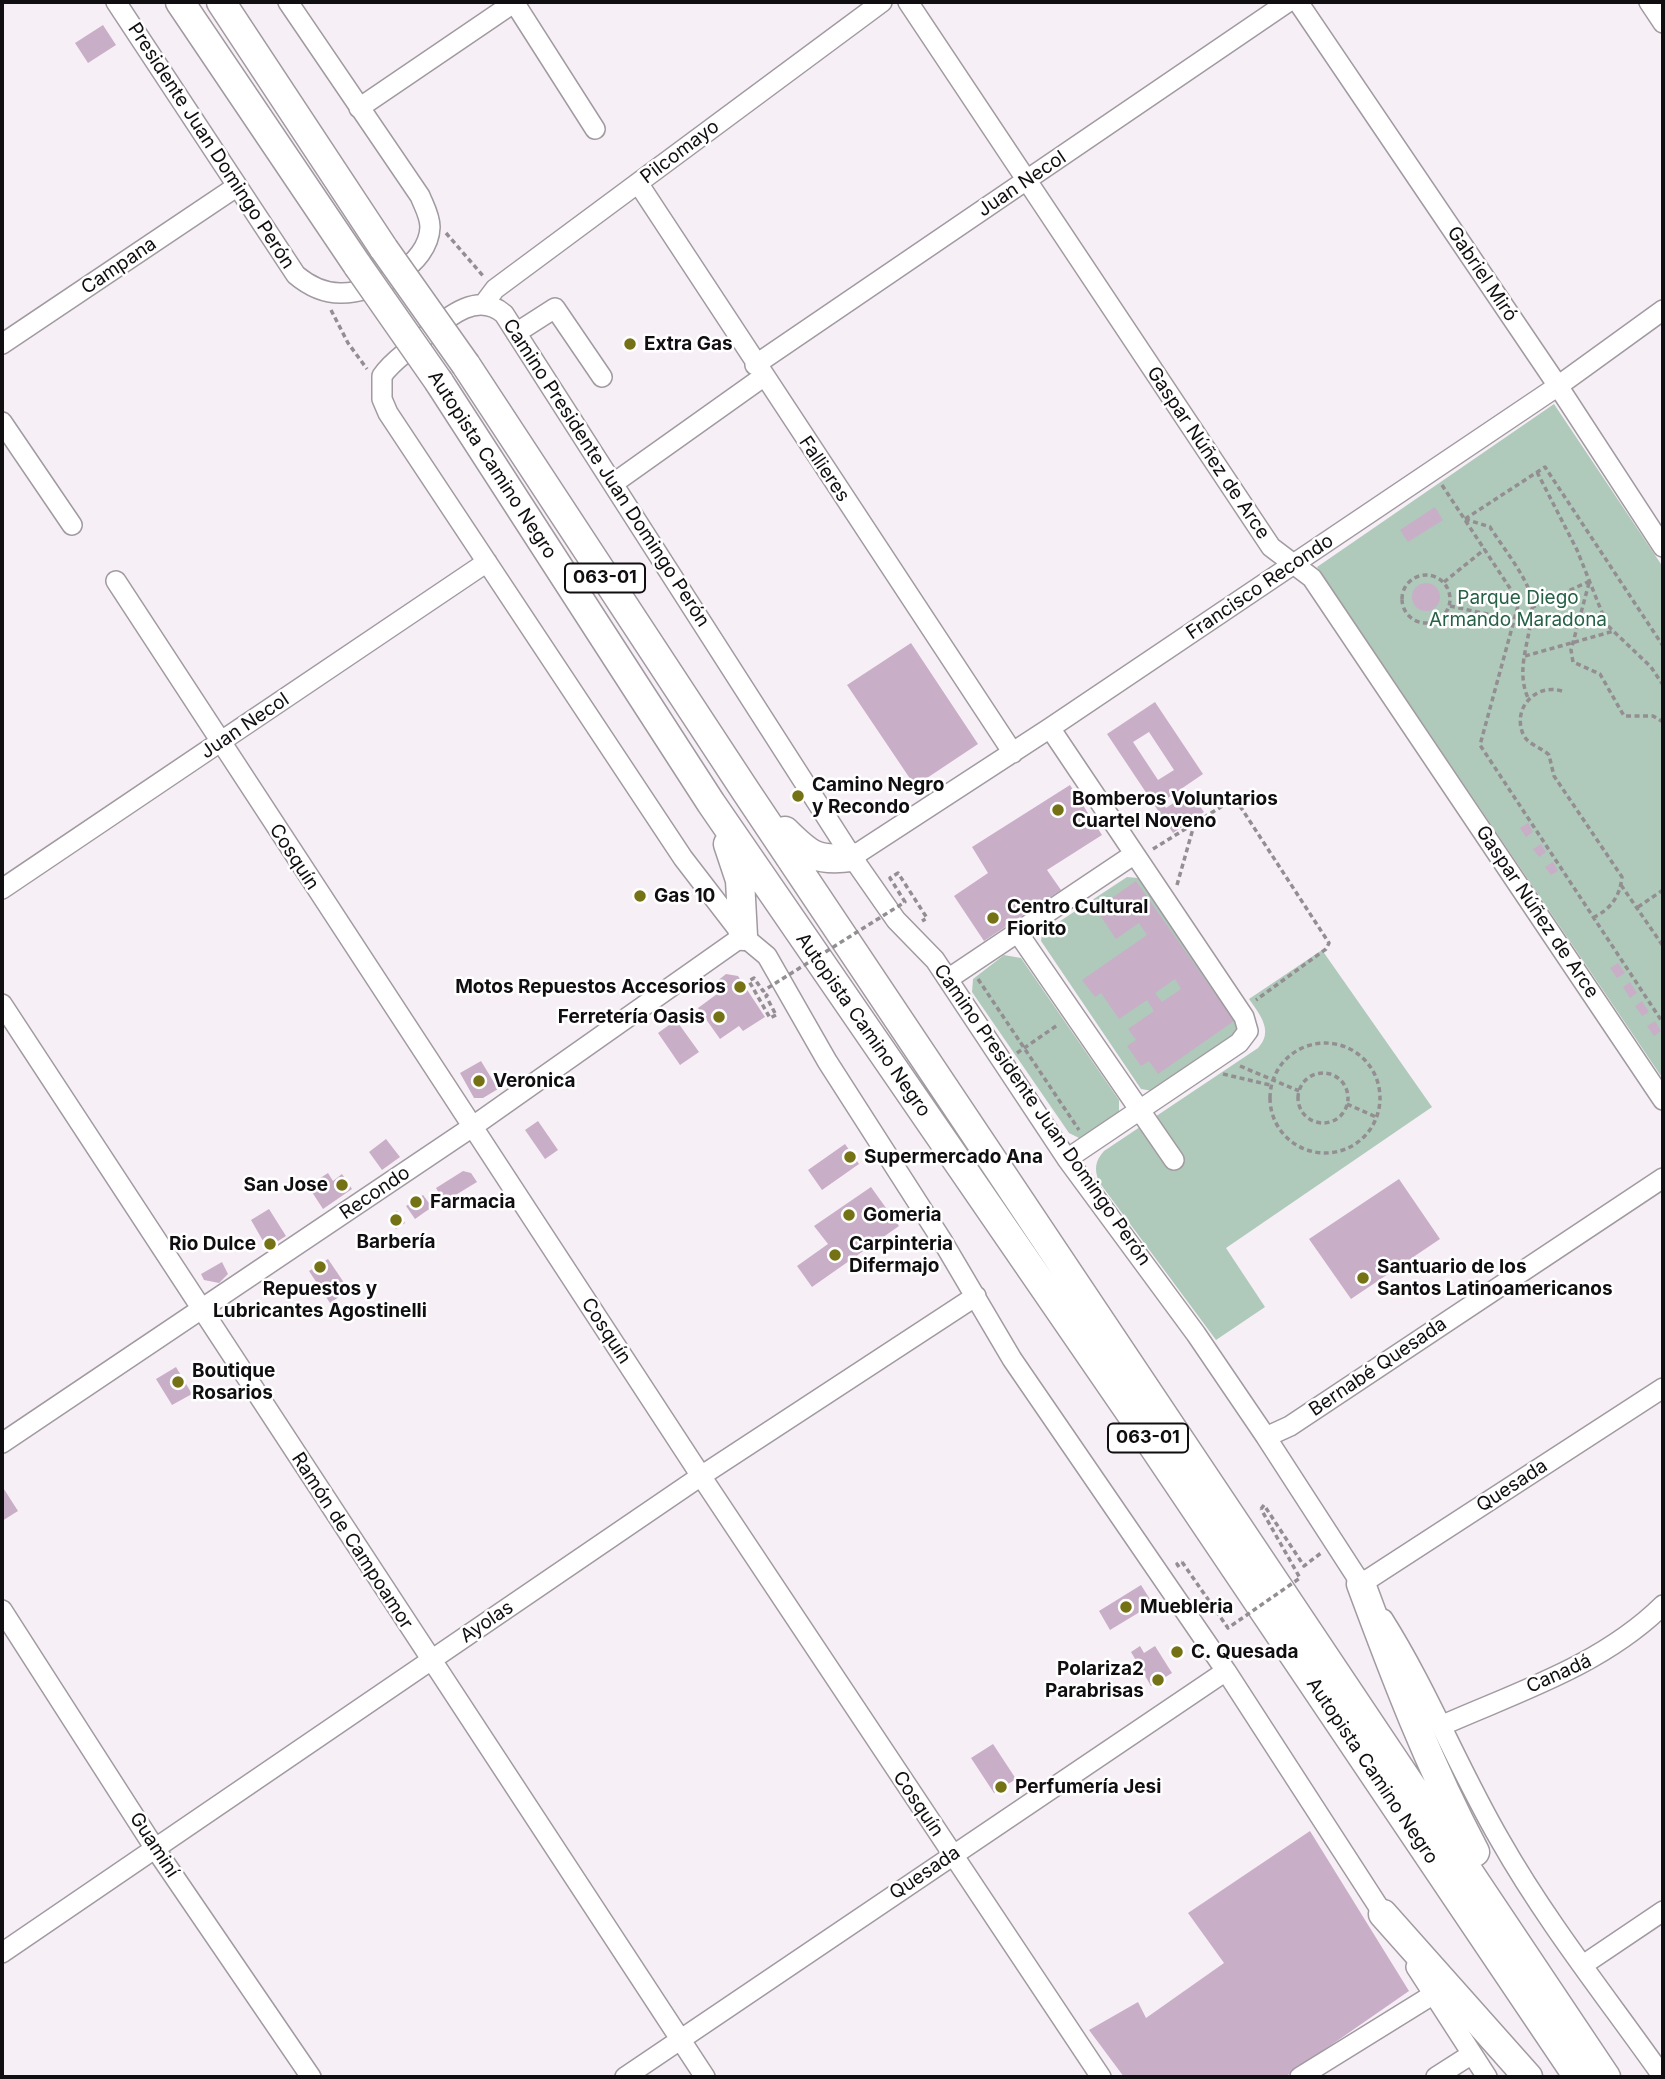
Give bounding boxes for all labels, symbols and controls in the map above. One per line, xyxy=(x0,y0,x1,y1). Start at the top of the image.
street label: Presidente Juan Domingo Perón xyxy=(123,19,299,273)
street label: Pilcomayo xyxy=(636,115,724,189)
street label: Juan Necol xyxy=(974,146,1070,222)
street label: Gabriel Miró xyxy=(1442,222,1522,326)
street label: Campana xyxy=(77,233,161,299)
street label: Camino Presidente Juan Domingo Perón xyxy=(498,315,714,631)
place label: Extra Gas xyxy=(644,333,733,355)
marker: Extra Gas xyxy=(622,336,638,352)
street label: Gaspar Núñez de Arce xyxy=(1142,362,1274,544)
street label: Autopista Camino Negro xyxy=(423,367,561,563)
street label: Fallieres xyxy=(794,432,854,506)
street label: Francisco Recondo xyxy=(1182,529,1338,645)
road number: 063-01 xyxy=(565,564,645,592)
park label: Parque Diego Armando Maradona xyxy=(1429,587,1607,631)
street label: Juan Necol xyxy=(197,688,293,764)
place label: Camino Negro y Recondo xyxy=(812,774,944,818)
marker: Camino Negro y Recondo xyxy=(790,788,806,804)
place label: Bomberos Voluntarios Cuartel Noveno xyxy=(1072,788,1278,832)
marker: Bomberos Voluntarios Cuartel Noveno xyxy=(1050,802,1066,818)
street label: Cosquín xyxy=(264,820,324,894)
street label: Gaspar Núñez de Arce xyxy=(1471,821,1603,1003)
place label: Gas 10 xyxy=(654,885,715,907)
marker: Gas 10 xyxy=(632,888,648,904)
place label: Centro Cultural Fiorito xyxy=(1007,896,1148,940)
marker: Centro Cultural Fiorito xyxy=(985,910,1001,926)
street label: Autopista Camino Negro xyxy=(791,929,935,1121)
street label: Camino Presidente Juan Domingo Perón xyxy=(929,960,1155,1270)
place label: Motos Repuestos Accesorios xyxy=(455,976,726,998)
marker: Motos Repuestos Accesorios xyxy=(732,979,748,995)
place label: Ferretería Oasis xyxy=(558,1006,705,1028)
marker: Ferretería Oasis xyxy=(711,1009,727,1025)
place label: Veronica xyxy=(493,1070,576,1092)
marker: Veronica xyxy=(471,1073,487,1089)
place label: Supermercado Ana xyxy=(864,1146,1043,1168)
marker: Supermercado Ana xyxy=(842,1149,858,1165)
street label: Recondo xyxy=(336,1161,414,1225)
place label: San Jose xyxy=(243,1174,328,1196)
marker: San Jose xyxy=(334,1177,350,1193)
place label: Farmacia xyxy=(430,1191,515,1213)
marker: Farmacia xyxy=(408,1194,424,1210)
place label: Gomeria xyxy=(863,1204,942,1226)
marker: Gomeria xyxy=(841,1207,857,1223)
marker: Barbería xyxy=(388,1212,404,1228)
place label: Barbería xyxy=(357,1231,435,1253)
place label: Rio Dulce xyxy=(169,1233,256,1255)
place label: Carpinteria Difermajo xyxy=(849,1233,953,1277)
marker: Rio Dulce xyxy=(262,1236,278,1252)
marker: Carpinteria Difermajo xyxy=(827,1247,843,1263)
place label: Santuario de los Santos Latinoamericanos xyxy=(1377,1256,1613,1300)
marker: Repuestos y Lubricantes Agostinelli xyxy=(312,1259,328,1275)
marker: Santuario de los Santos Latinoamericanos xyxy=(1355,1270,1371,1286)
place label: Repuestos y Lubricantes Agostinelli xyxy=(213,1278,427,1322)
street label: Cosquín xyxy=(576,1294,636,1368)
street label: Bernabé Quesada xyxy=(1305,1313,1451,1421)
place label: Boutique Rosarios xyxy=(192,1360,275,1404)
marker: Boutique Rosarios xyxy=(170,1374,186,1390)
road number: 063-01 xyxy=(1108,1423,1188,1452)
street label: Ramón de Campoamor xyxy=(286,1449,418,1633)
street label: Quesada xyxy=(1472,1455,1552,1517)
street label: Ayolas xyxy=(456,1596,518,1648)
place label: Muebleria xyxy=(1140,1596,1233,1618)
marker: Muebleria xyxy=(1118,1599,1134,1615)
place label: C. Quesada xyxy=(1191,1641,1298,1663)
marker: C. Quesada xyxy=(1169,1644,1185,1660)
street label: Canadá xyxy=(1523,1650,1595,1698)
place label: Polariza2 Parabrisas xyxy=(1045,1658,1144,1702)
marker: Polariza2 Parabrisas xyxy=(1150,1672,1166,1688)
street label: Autopista Camino Negro xyxy=(1301,1674,1443,1868)
street label: Cosquín xyxy=(888,1767,948,1841)
place label: Perfumería Jesi xyxy=(1015,1776,1161,1798)
marker: Perfumería Jesi xyxy=(993,1779,1009,1795)
street label: Guaminí xyxy=(125,1808,183,1882)
street label: Quesada xyxy=(886,1841,964,1905)

